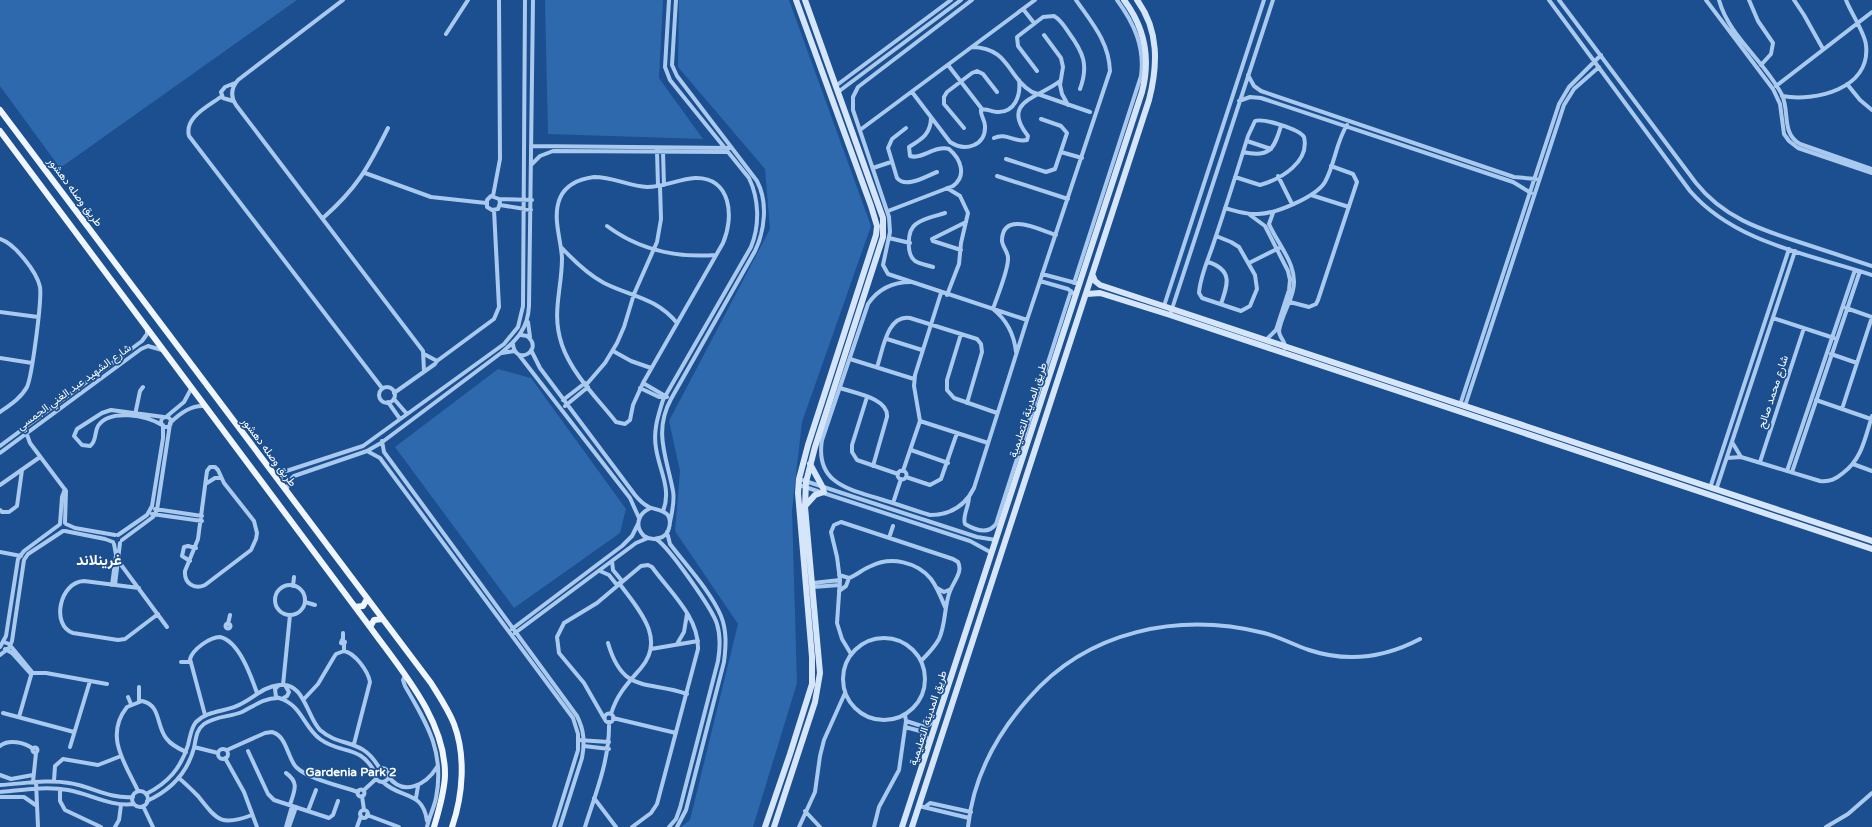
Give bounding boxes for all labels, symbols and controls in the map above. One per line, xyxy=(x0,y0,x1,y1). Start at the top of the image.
street label: طريق وصله دهشور xyxy=(44,154,105,229)
street label: شارع الشهيد عبد الغني الجمسي xyxy=(14,341,136,435)
street label: شارع محمد صالح xyxy=(1755,353,1792,431)
street label: طريق المدينة التعليمية xyxy=(1006,361,1050,459)
street label: طريق وصله دهشور xyxy=(238,414,299,489)
district label: غرينلاند xyxy=(76,551,122,569)
street label: طريق المدينة التعليمية xyxy=(906,669,950,767)
district label: Gardenia Park 2 xyxy=(305,765,397,779)

